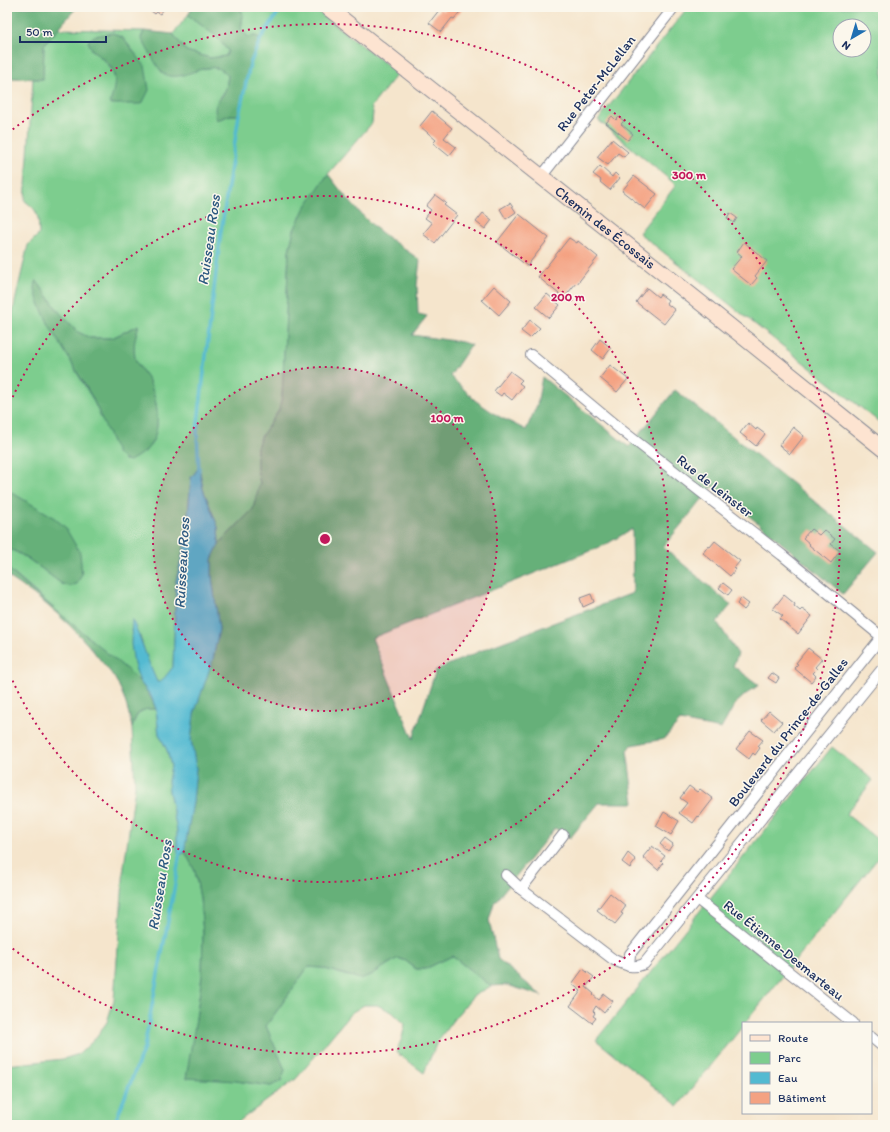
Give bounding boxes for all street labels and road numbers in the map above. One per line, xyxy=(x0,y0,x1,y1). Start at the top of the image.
street label: Rue Peter-McLellan xyxy=(553,32,639,135)
street label: Chemin des Écossais xyxy=(551,183,659,273)
street label: Rue de Leinster xyxy=(673,451,757,522)
street label: Boulevard du Prince-de-Galles xyxy=(725,654,852,810)
street label: Rue Étienne-Desmarteau xyxy=(720,897,848,1004)

